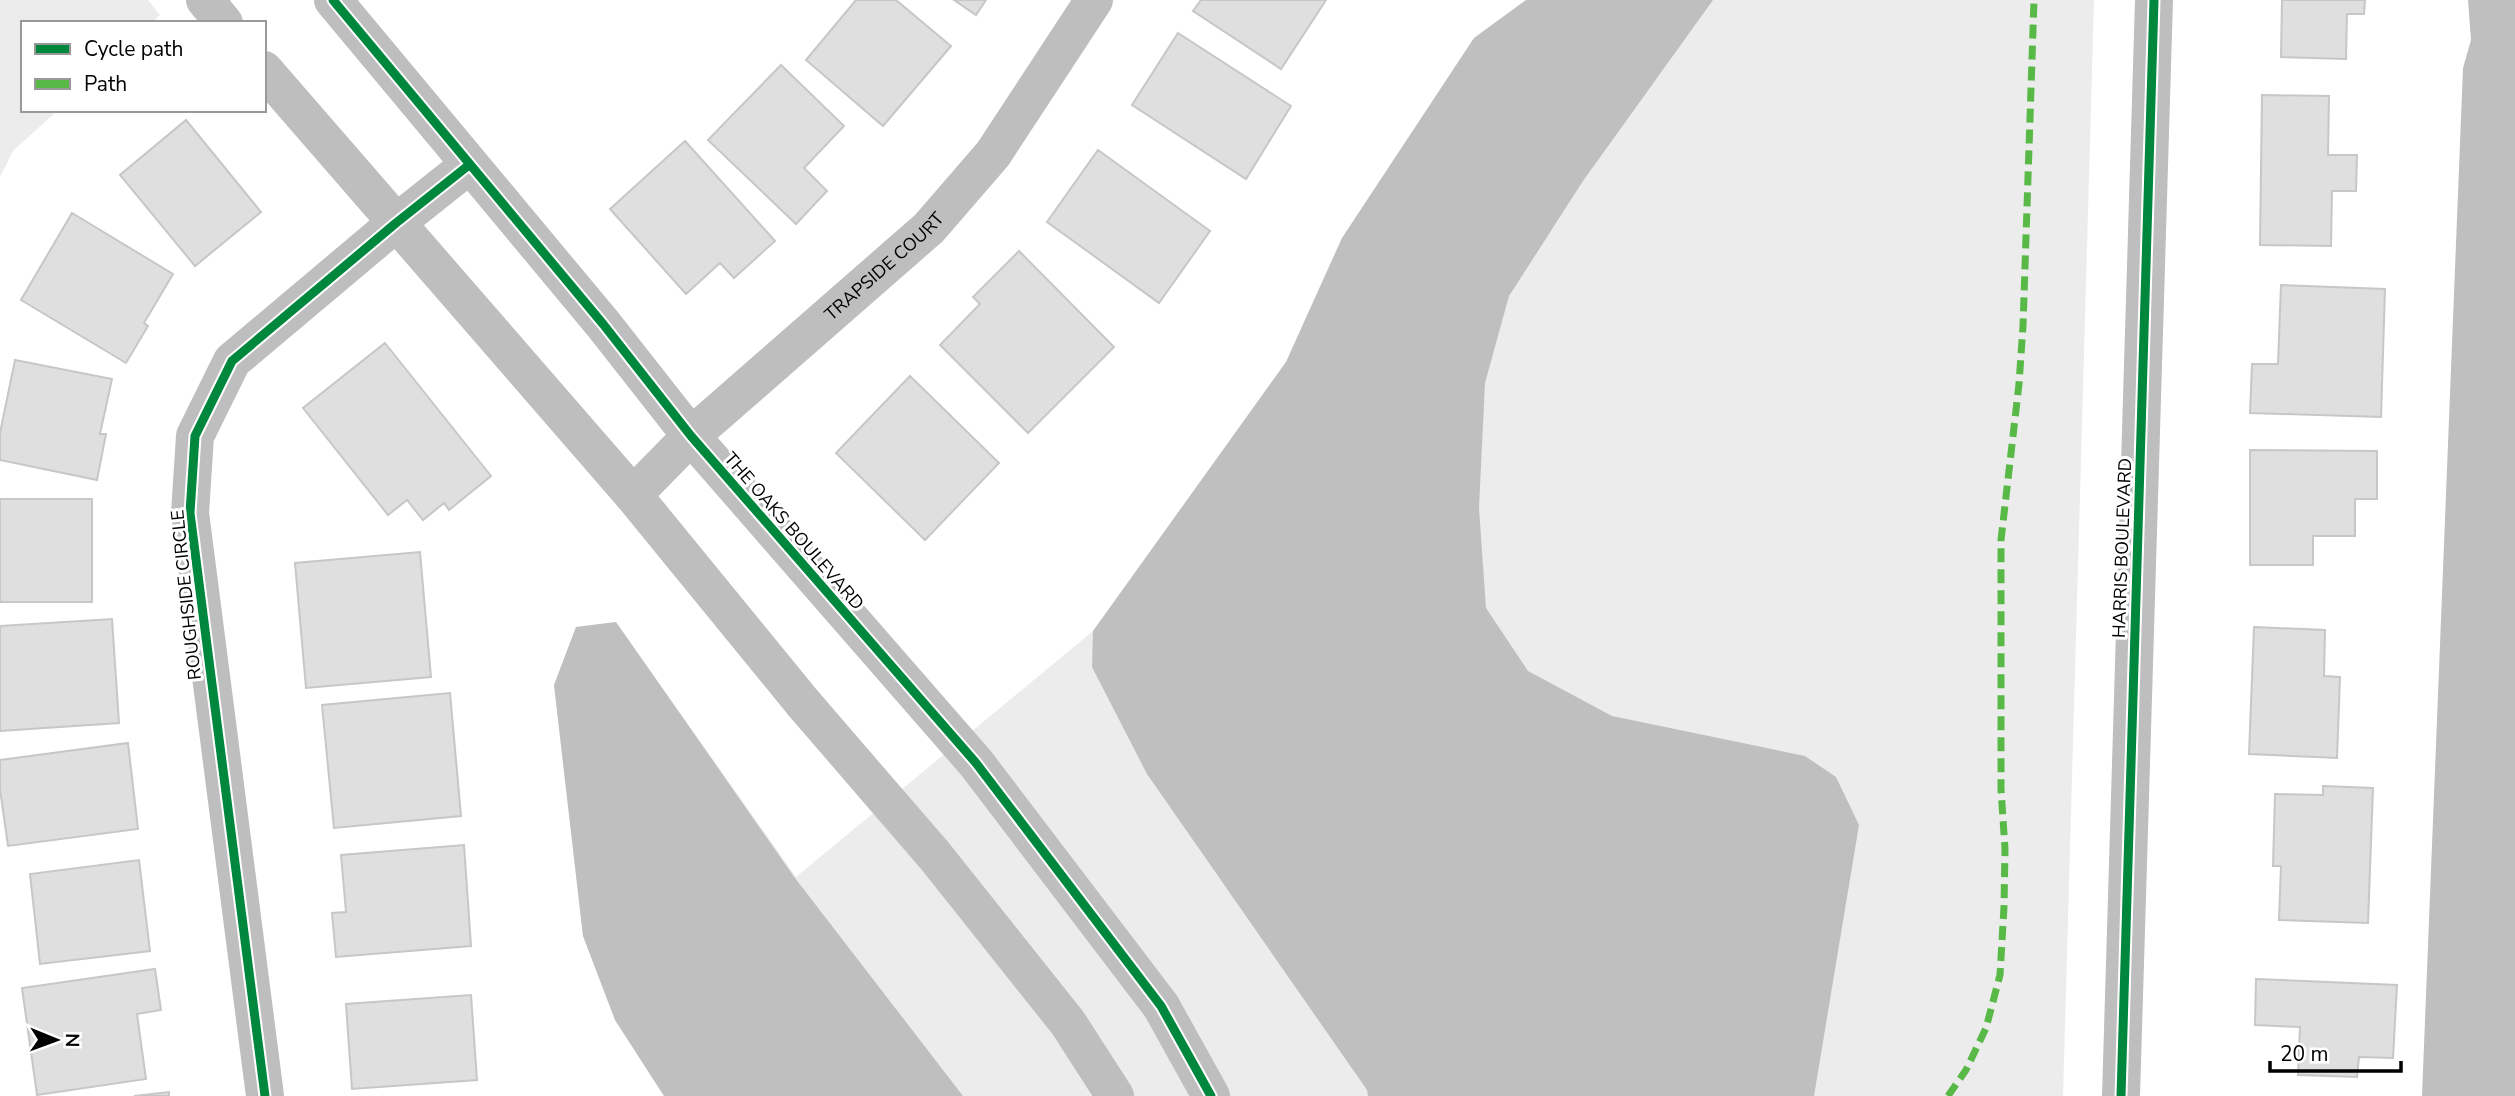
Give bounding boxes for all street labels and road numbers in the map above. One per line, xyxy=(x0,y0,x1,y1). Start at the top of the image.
street label: TRAPSIDE COURT xyxy=(819,207,950,326)
street label: THE OAKS BOULEVARD xyxy=(719,447,869,615)
street label: HARRIS BOULEVARD xyxy=(2107,457,2137,639)
street label: ROUGHSIDE CIRCLE xyxy=(165,509,207,681)

